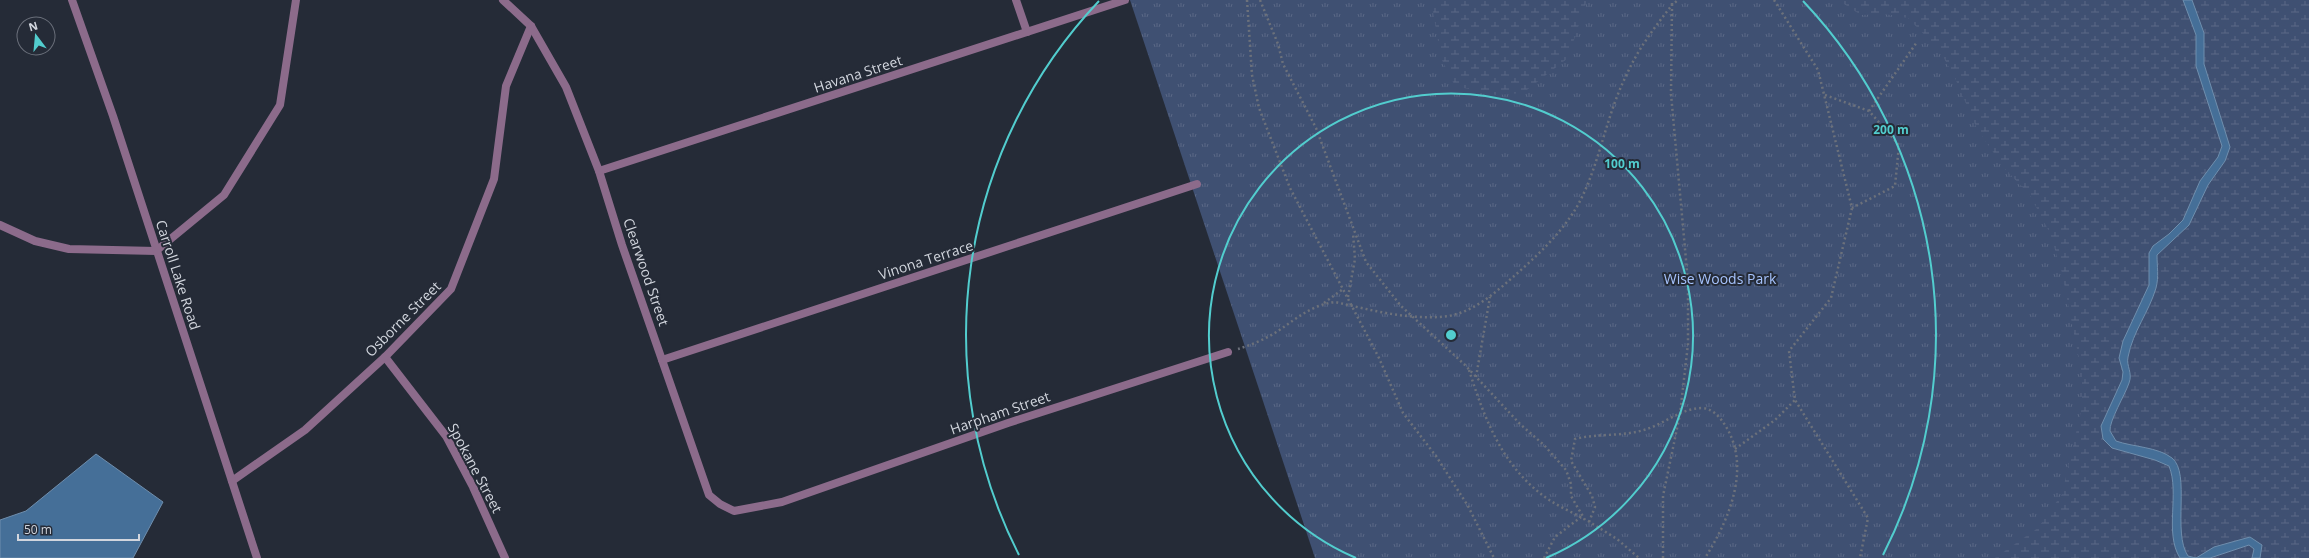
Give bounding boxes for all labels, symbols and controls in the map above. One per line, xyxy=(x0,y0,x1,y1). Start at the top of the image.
north arrow xyxy=(16,16,56,56)
text: N xyxy=(27,17,39,34)
street label: Havana Street xyxy=(811,50,905,97)
text: 200 m xyxy=(1873,121,1909,138)
text: 100 m xyxy=(1604,155,1640,172)
street label: Clearwood Street xyxy=(619,215,674,328)
street label: Carroll Lake Road xyxy=(152,217,205,332)
street label: Vinona Terrace xyxy=(876,235,976,284)
park label: Wise Woods Park xyxy=(1664,269,1777,288)
street label: Osborne Street xyxy=(361,277,445,361)
centre of rings xyxy=(1444,328,1458,342)
street label: Harpham Street xyxy=(947,387,1052,439)
street label: Spokane Street xyxy=(444,420,507,516)
scale bar xyxy=(18,516,139,542)
text: 50 m xyxy=(24,521,52,538)

